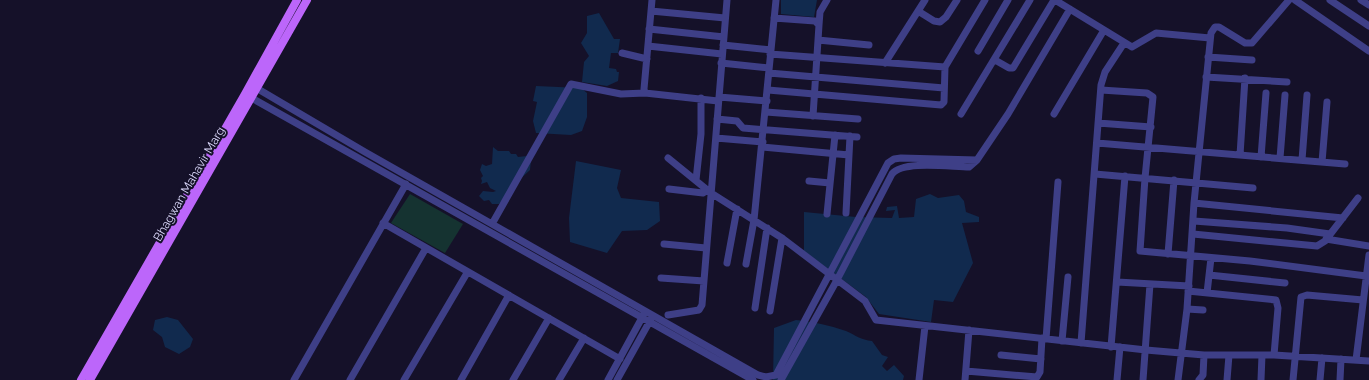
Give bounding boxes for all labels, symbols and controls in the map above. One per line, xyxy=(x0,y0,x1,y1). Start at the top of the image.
street label: Bhagwan Mahavir Marg xyxy=(150,124,228,244)

